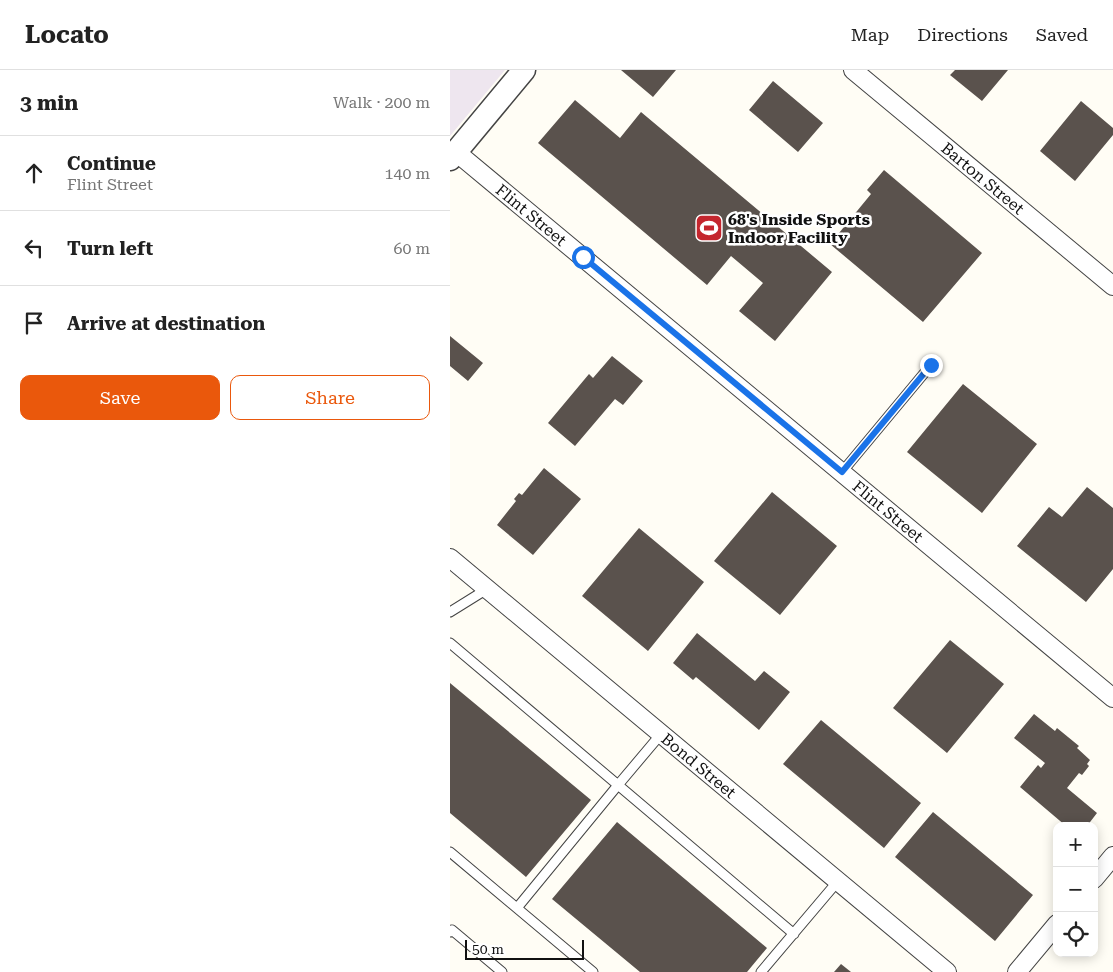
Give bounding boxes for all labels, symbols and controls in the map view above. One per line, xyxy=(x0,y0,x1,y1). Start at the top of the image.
text: Locato xyxy=(25,21,109,49)
text: Map xyxy=(851,24,889,45)
text: Directions xyxy=(917,24,1008,45)
text: Saved xyxy=(1036,24,1088,45)
text: 3 min xyxy=(20,91,78,115)
text: Walk · 200 m xyxy=(333,93,430,112)
street label: Barton Street xyxy=(937,138,1028,218)
text: Continue xyxy=(67,152,156,175)
icon: ahead xyxy=(20,159,48,187)
text: 140 m xyxy=(384,164,430,183)
text: Flint Street xyxy=(67,175,153,194)
street label: Flint Street xyxy=(492,180,570,250)
place label: 68's Inside Sports Indoor Facility xyxy=(728,210,870,247)
sports icon: 68's Inside Sports Indoor Facility xyxy=(694,213,724,243)
icon: left xyxy=(20,234,48,262)
text: Turn left xyxy=(67,237,153,260)
text: 60 m xyxy=(393,239,430,258)
route start xyxy=(572,246,595,269)
icon: arrive xyxy=(20,309,48,337)
text: Arrive at destination xyxy=(67,312,265,335)
route end xyxy=(920,354,943,377)
button: Save xyxy=(20,375,220,420)
button: Share xyxy=(230,375,430,420)
street label: Flint Street xyxy=(849,477,927,546)
street label: Bond Street xyxy=(658,729,740,802)
map controls xyxy=(1053,822,1098,957)
button: + xyxy=(1053,822,1098,867)
button: − xyxy=(1053,867,1098,912)
button: locate xyxy=(1053,912,1098,957)
scale bar xyxy=(465,937,584,960)
text: 50 m xyxy=(472,941,504,957)

